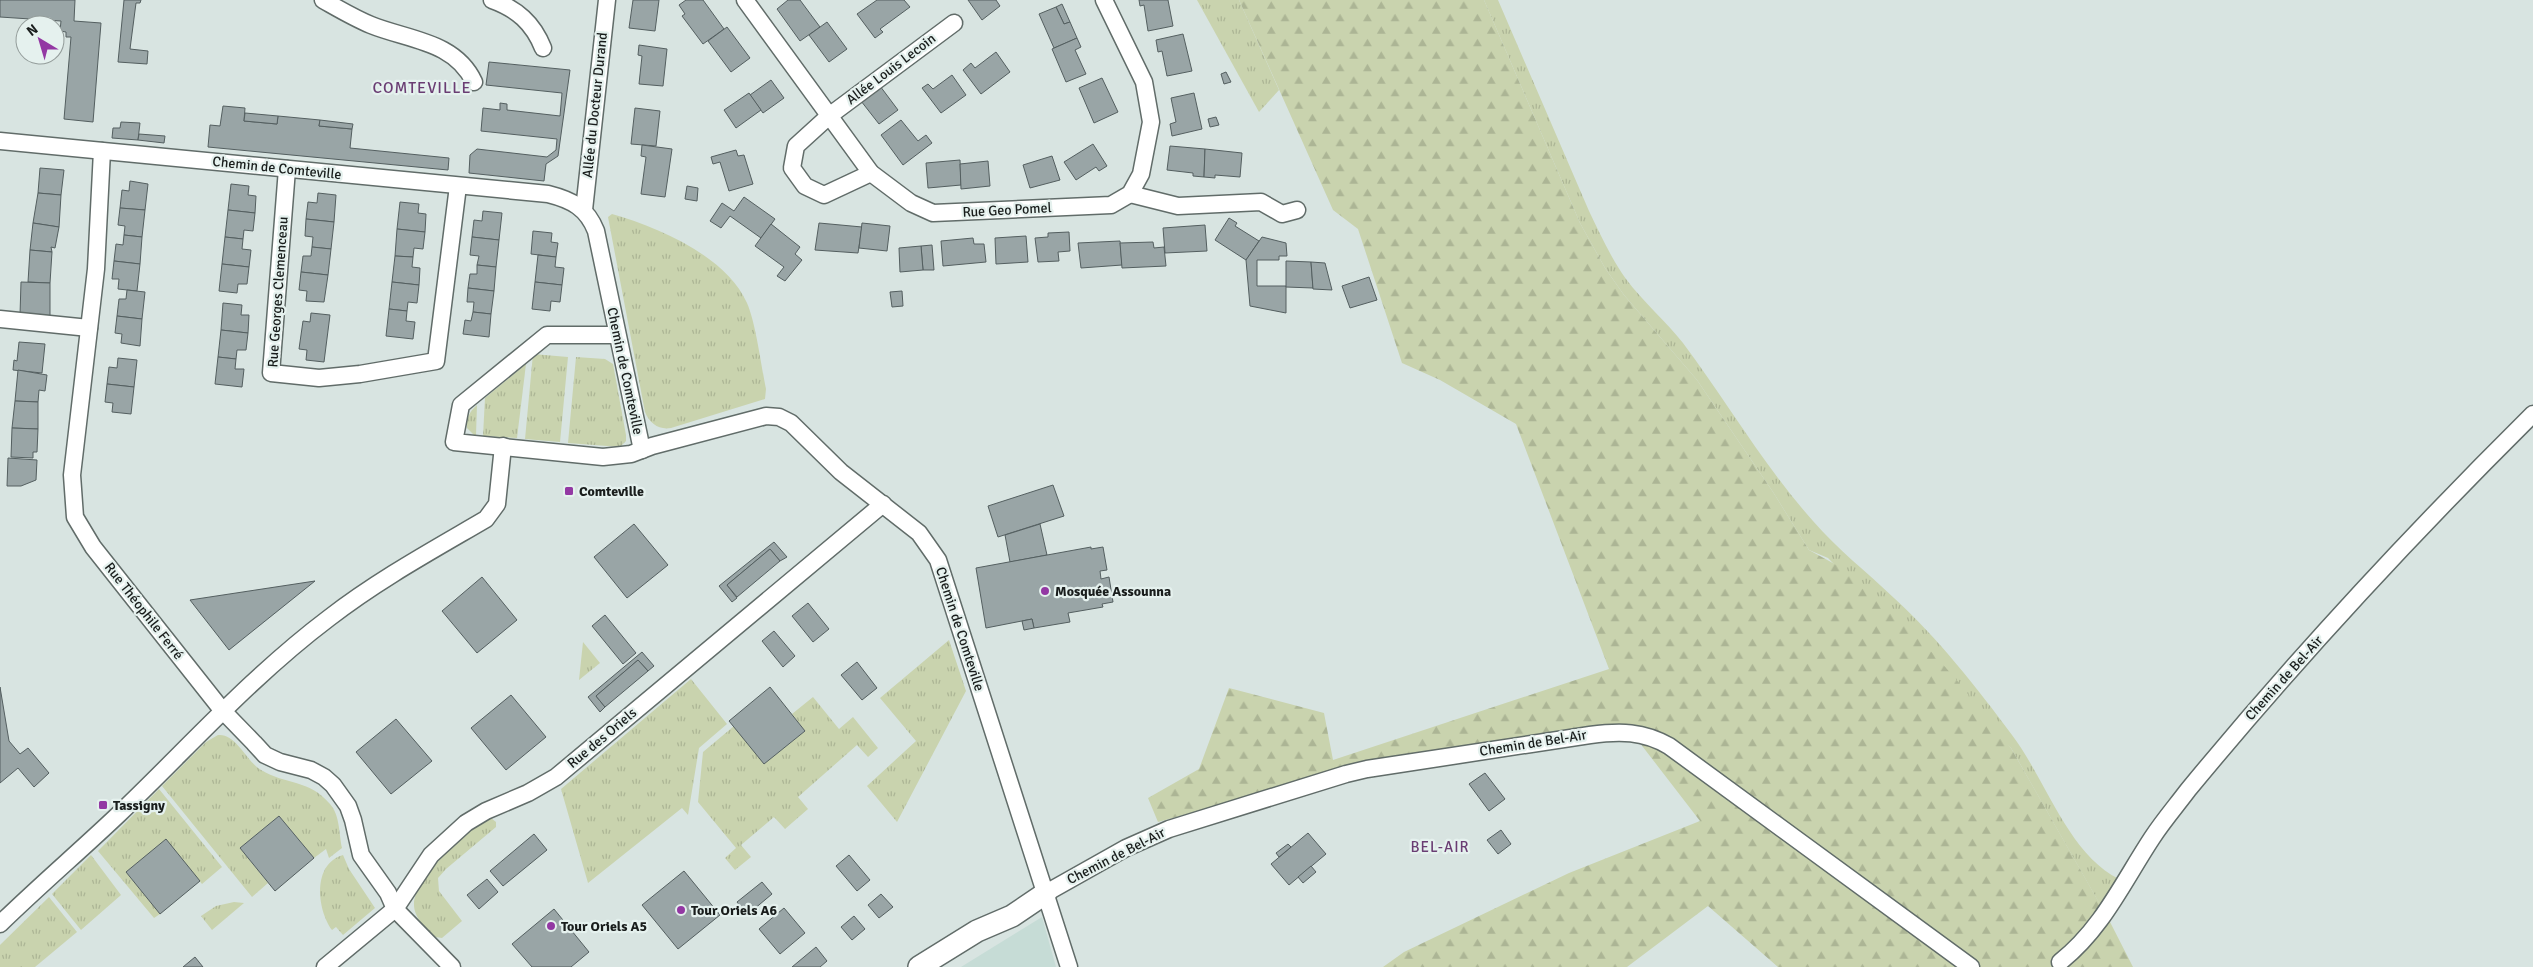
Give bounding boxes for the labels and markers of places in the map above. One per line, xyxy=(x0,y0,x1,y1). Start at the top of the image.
place label: Comteville xyxy=(579,483,644,500)
marker: Comteville xyxy=(563,485,575,497)
place label: Mosquée Assounna xyxy=(1055,583,1171,600)
marker: Mosquée Assounna xyxy=(1039,585,1051,597)
place label: Tassigny xyxy=(113,797,165,814)
marker: Tassigny xyxy=(97,799,109,811)
place label: Tour Oriels A6 xyxy=(691,902,777,919)
marker: Tour Oriels A6 xyxy=(675,904,687,916)
place label: Tour Oriels A5 xyxy=(561,918,647,935)
marker: Tour Oriels A5 xyxy=(545,920,557,932)

